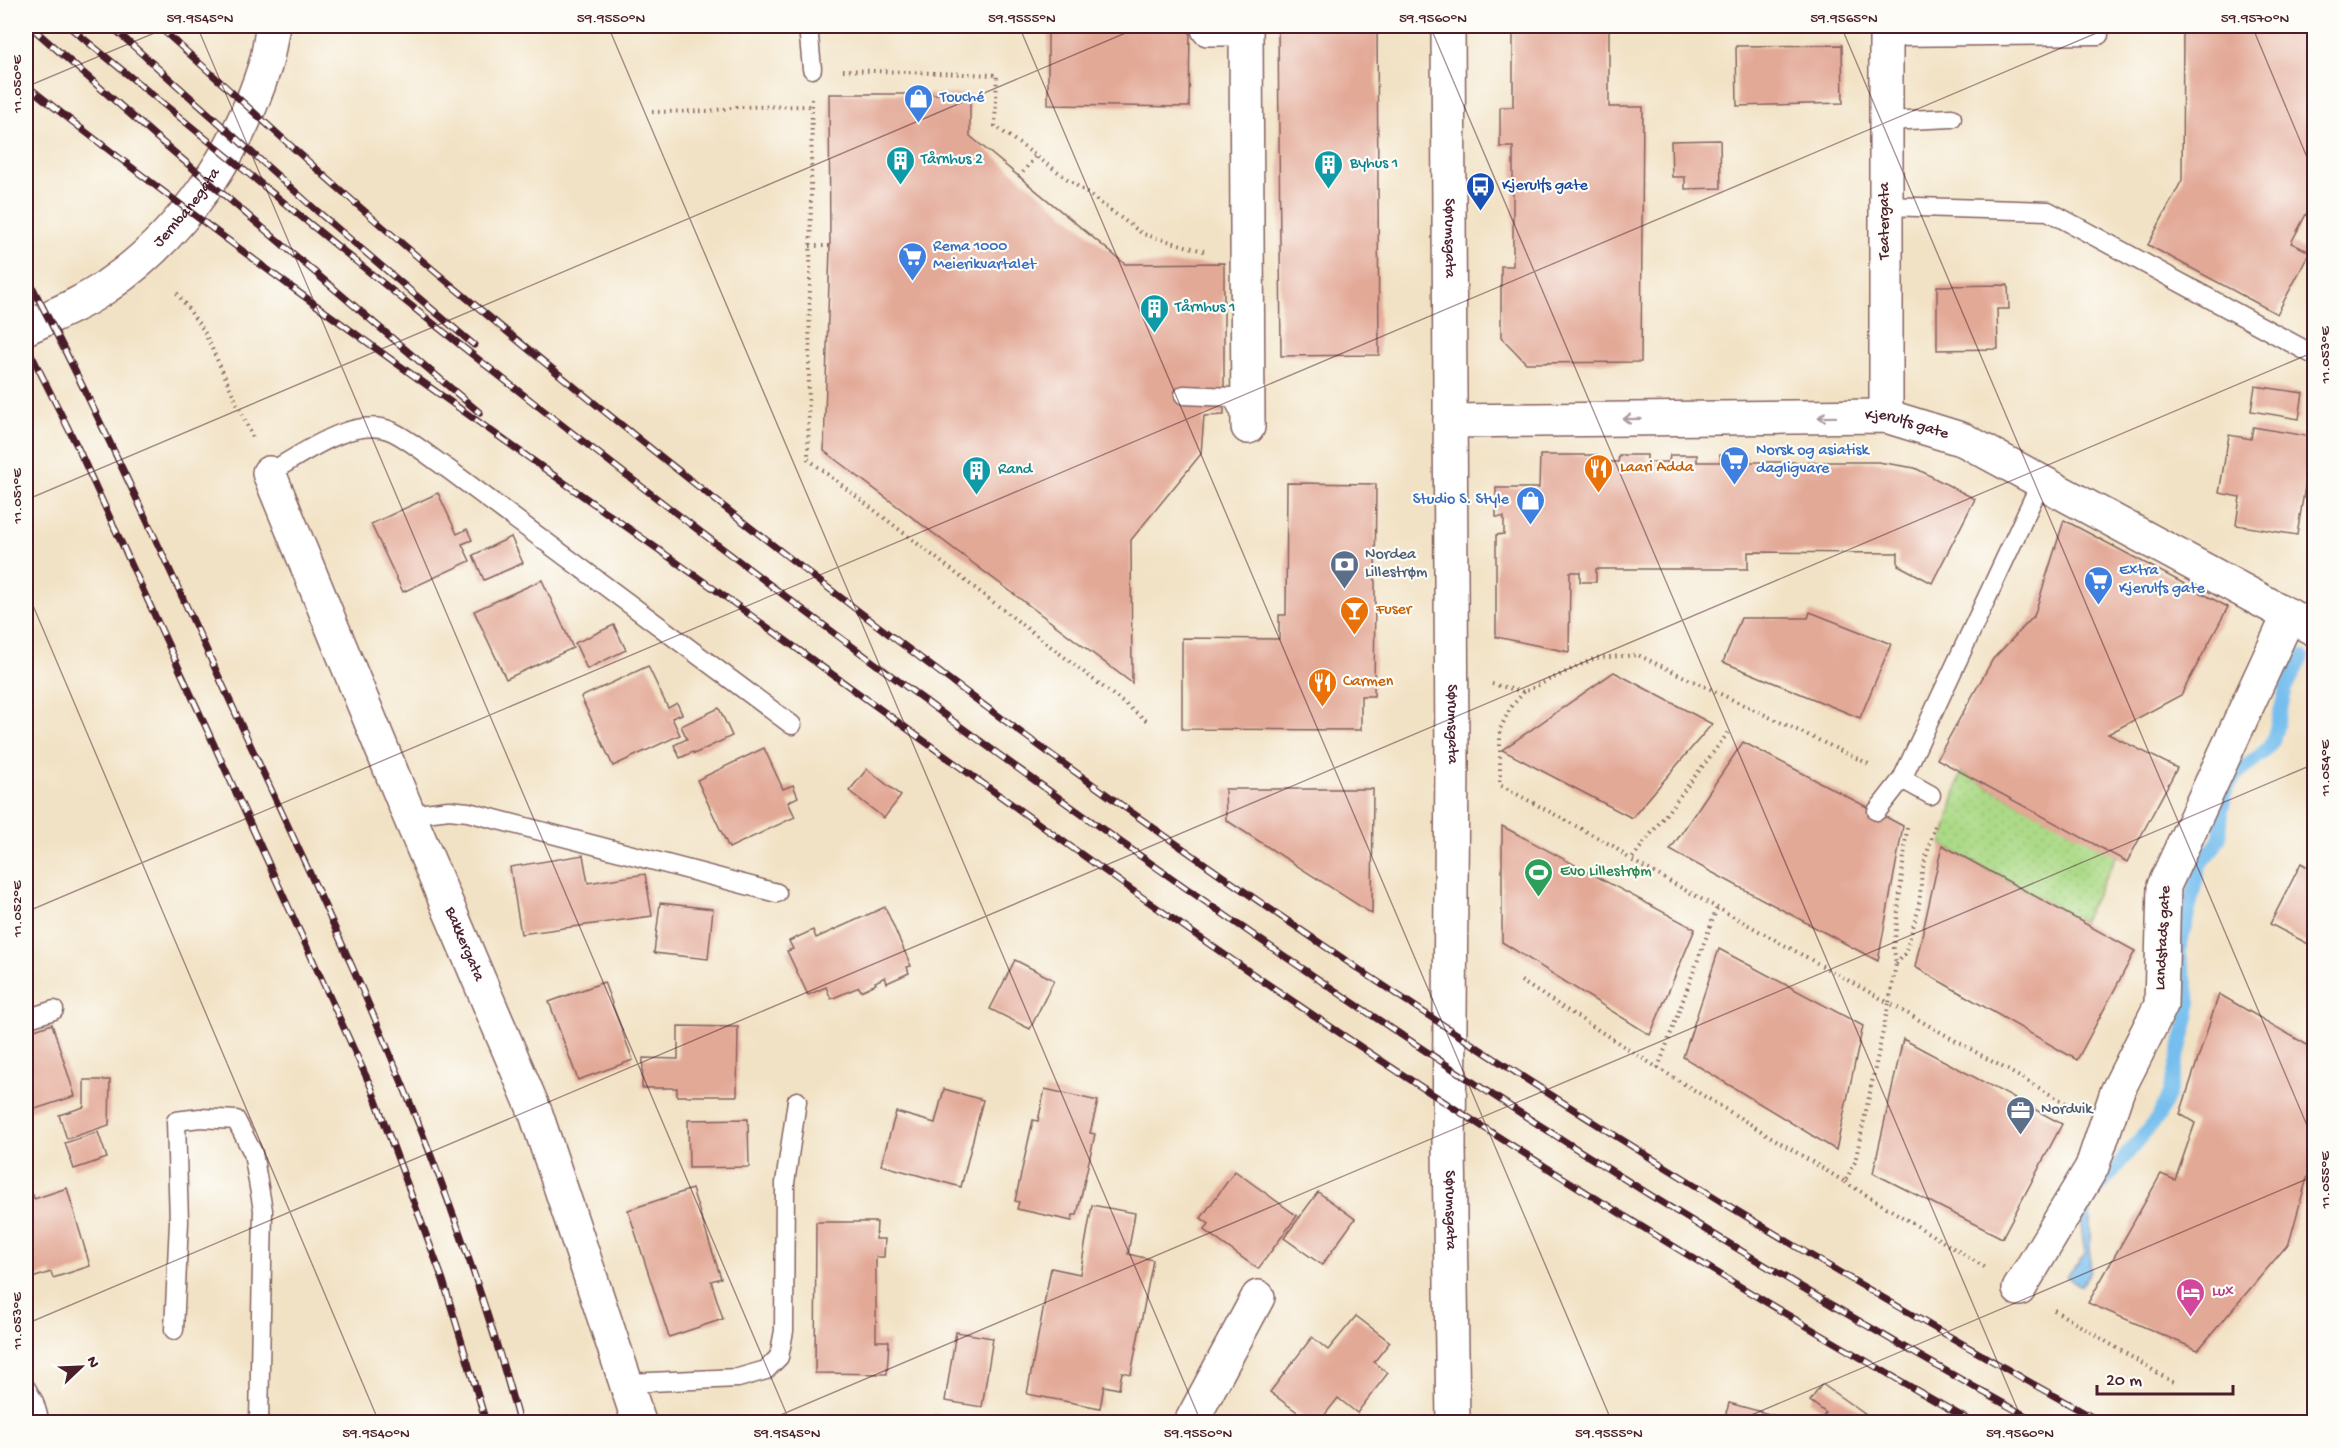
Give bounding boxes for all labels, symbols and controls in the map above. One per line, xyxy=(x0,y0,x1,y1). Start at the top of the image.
text: 59.9545°N xyxy=(166,10,234,28)
text: 59.9550°N xyxy=(577,10,645,28)
text: 59.9555°N xyxy=(988,10,1056,28)
text: 59.9560°N xyxy=(1399,10,1467,28)
text: 59.9565°N xyxy=(1810,10,1878,28)
text: 59.9570°N xyxy=(2221,10,2289,28)
text: 11.050°E xyxy=(9,54,27,114)
shop icon: Touché xyxy=(903,82,935,124)
place label: Touché xyxy=(939,89,985,108)
building icon: Tårnhus 2 xyxy=(884,144,916,186)
building icon: Byhus 1 xyxy=(1313,148,1345,190)
place label: Tårnhus 2 xyxy=(920,151,983,170)
place label: Byhus 1 xyxy=(1349,155,1398,174)
street label: Jernbanegata xyxy=(150,164,225,252)
bus stop icon: Kjerulfs gate xyxy=(1465,170,1497,212)
place label: Kjerulfs gate xyxy=(1502,177,1589,196)
street label: Teatergata xyxy=(1876,181,1895,261)
street label: Sørumsgata xyxy=(1439,198,1459,279)
place label: Rema 1000 Meierikvartalet xyxy=(933,238,1037,275)
supermarket icon: Rema 1000 Meierikvartalet xyxy=(896,240,928,282)
building icon: Tårnhus 1 xyxy=(1138,292,1170,334)
place label: Tårnhus 1 xyxy=(1174,299,1236,318)
text: 11.053°E xyxy=(2317,326,2335,385)
street label: Kjerulfs gate xyxy=(1865,406,1952,444)
one-way arrow xyxy=(1818,411,1838,423)
one-way arrow xyxy=(1623,413,1643,425)
place label: Norsk og asiatisk dagligvare xyxy=(1756,442,1870,479)
supermarket icon: Norsk og asiatisk dagligvare xyxy=(1719,444,1751,486)
restaurant icon: Laari Adda xyxy=(1583,452,1615,494)
building icon: Rand xyxy=(961,454,993,496)
place label: Laari Adda xyxy=(1620,459,1695,478)
place label: Rand xyxy=(998,461,1034,480)
text: 11.051°E xyxy=(9,468,27,525)
shop icon: Studio S. Style xyxy=(1514,484,1546,526)
place label: Studio S. Style xyxy=(1413,491,1510,510)
place label: Nordea Lillestrøm xyxy=(1365,546,1428,583)
bank icon: Nordea Lillestrøm xyxy=(1328,548,1360,590)
place label: Extra Kjerulfs gate xyxy=(2119,562,2206,599)
supermarket icon: Extra Kjerulfs gate xyxy=(2082,564,2114,606)
bar icon: Fuser xyxy=(1339,594,1371,636)
place label: Fuser xyxy=(1375,601,1413,620)
restaurant icon: Carmen xyxy=(1306,666,1338,708)
place label: Carmen xyxy=(1343,673,1394,692)
street label: Sørumsgata xyxy=(1442,684,1462,765)
text: 11.054°E xyxy=(2317,739,2335,797)
sports icon: Evo Lillestrøm xyxy=(1523,856,1555,898)
place label: Evo Lillestrøm xyxy=(1560,863,1652,882)
text: 11.052°E xyxy=(9,880,27,938)
street label: Landstads gate xyxy=(2152,884,2176,991)
street label: Bakkergata xyxy=(439,903,488,985)
office icon: Nordvik xyxy=(2004,1094,2036,1136)
place label: Nordvik xyxy=(2041,1101,2094,1120)
text: 11.055°E xyxy=(2317,1151,2335,1210)
street label: Sørumsgata xyxy=(1440,1170,1460,1251)
hotel icon: Lux xyxy=(2175,1276,2207,1318)
place label: Lux xyxy=(2212,1283,2234,1302)
text: 11.053°E xyxy=(9,1292,27,1351)
north arrow xyxy=(51,1337,111,1397)
text: N xyxy=(81,1354,103,1372)
scale bar xyxy=(2097,1358,2234,1396)
text: 20 m xyxy=(2106,1371,2142,1392)
text: 59.9540°N xyxy=(342,1425,410,1443)
text: 59.9545°N xyxy=(753,1425,821,1443)
text: 59.9550°N xyxy=(1164,1425,1232,1443)
text: 59.9555°N xyxy=(1575,1425,1643,1443)
text: 59.9560°N xyxy=(1986,1425,2054,1443)

